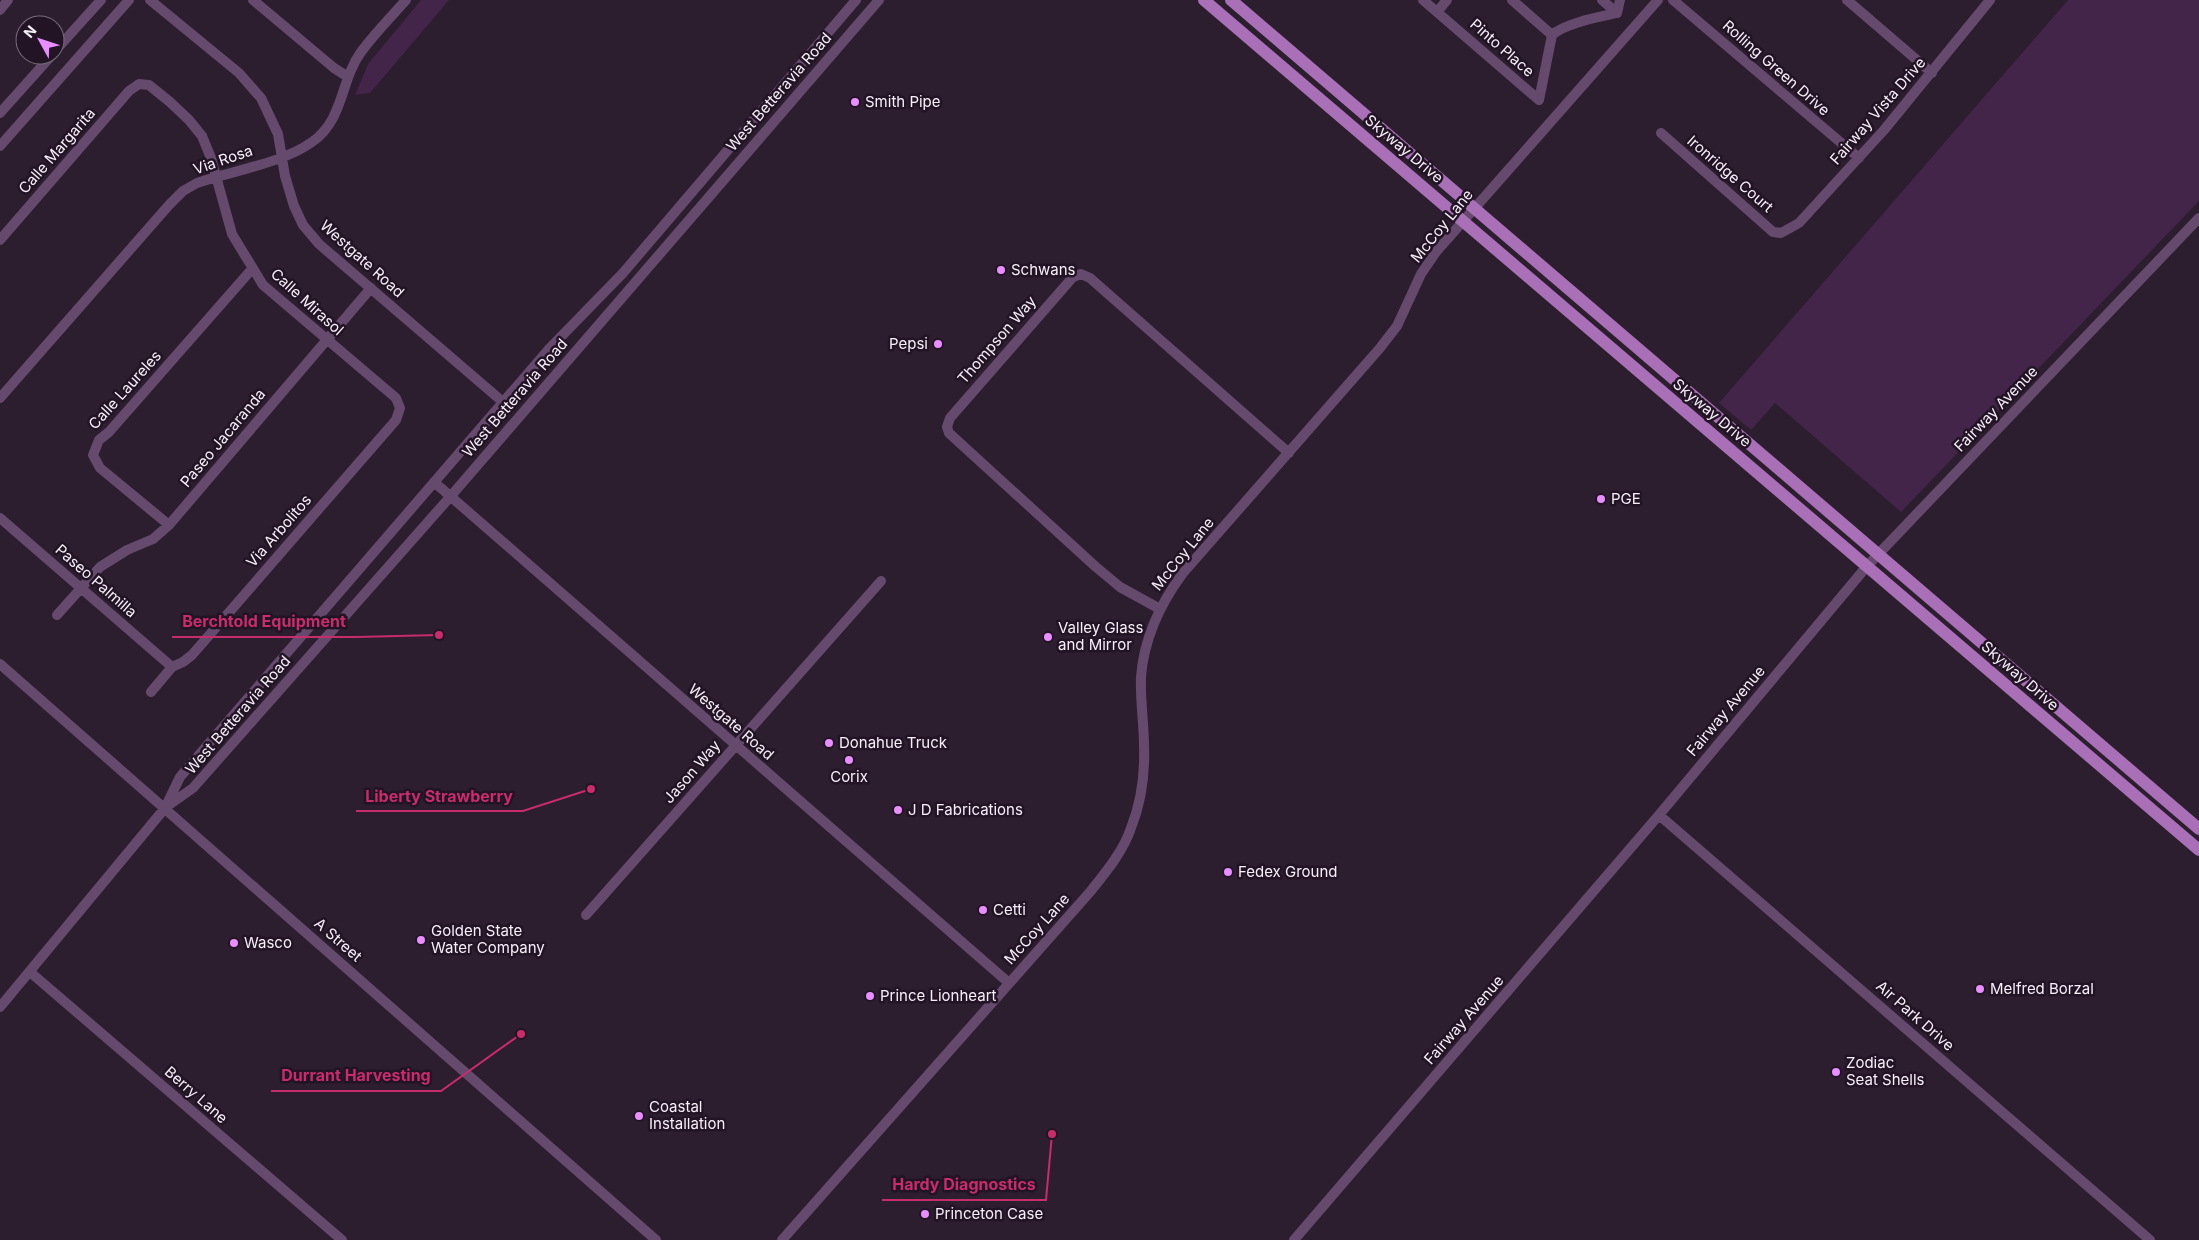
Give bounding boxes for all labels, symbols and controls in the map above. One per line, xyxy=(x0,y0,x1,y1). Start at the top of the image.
north arrow xyxy=(15,15,65,65)
street label: Pinto Place xyxy=(1466,15,1538,81)
street label: Rolling Green Drive xyxy=(1719,16,1834,119)
text: N xyxy=(20,22,40,41)
street label: West Betteravia Road xyxy=(722,28,835,155)
street label: Fairway Vista Drive xyxy=(1826,53,1929,168)
place label: Smith Pipe xyxy=(865,92,941,111)
marker: Smith Pipe xyxy=(849,96,861,108)
street label: Calle Margarita xyxy=(14,104,99,197)
street label: Skyway Drive xyxy=(1361,110,1447,187)
street label: Ironridge Court xyxy=(1683,131,1777,216)
street label: Via Rosa xyxy=(191,141,255,179)
street label: McCoy Lane xyxy=(1406,185,1477,266)
street label: Westgate Road xyxy=(316,216,408,301)
place label: Schwans xyxy=(1011,260,1076,279)
street label: Calle Mirasol xyxy=(267,264,348,339)
marker: Schwans xyxy=(995,264,1007,276)
street label: Thompson Way xyxy=(953,291,1040,388)
street label: West Betteravia Road xyxy=(458,334,571,461)
place label: Pepsi xyxy=(889,334,928,353)
marker: Pepsi xyxy=(932,338,944,350)
street label: Calle Laureles xyxy=(84,346,165,433)
street label: Fairway Avenue xyxy=(1950,362,2041,456)
street label: Skyway Drive xyxy=(1669,374,1755,451)
street label: Paseo Jacaranda xyxy=(176,385,269,491)
place label: PGE xyxy=(1611,489,1641,508)
street label: Via Arbolitos xyxy=(242,490,315,571)
marker: PGE xyxy=(1595,493,1607,505)
street label: McCoy Lane xyxy=(1147,513,1218,594)
street label: Paseo Palmilla xyxy=(52,540,141,621)
callout: Berchtold Equipment xyxy=(172,606,356,637)
text: Berchtold Equipment xyxy=(182,611,346,631)
place label: Valley Glass and Mirror xyxy=(1058,618,1144,654)
marker: Valley Glass and Mirror xyxy=(1042,631,1054,643)
street label: Skyway Drive xyxy=(1978,637,2063,714)
street label: West Betteravia Road xyxy=(181,651,294,778)
street label: Fairway Avenue xyxy=(1682,662,1769,760)
street label: Westgate Road xyxy=(685,679,778,764)
place label: Donahue Truck xyxy=(839,733,948,752)
street label: Jason Way xyxy=(659,736,725,807)
marker: Donahue Truck xyxy=(823,737,835,749)
marker: Corix xyxy=(843,754,855,766)
place label: Corix xyxy=(830,767,868,786)
callout: Liberty Strawberry xyxy=(356,780,523,811)
text: Liberty Strawberry xyxy=(365,786,513,806)
place label: J D Fabrications xyxy=(908,800,1023,819)
marker: J D Fabrications xyxy=(892,804,904,816)
place label: Fedex Ground xyxy=(1238,862,1338,881)
marker: Fedex Ground xyxy=(1222,866,1234,878)
street label: McCoy Lane xyxy=(1000,889,1073,968)
place label: Cetti xyxy=(993,900,1026,919)
marker: Cetti xyxy=(977,904,989,916)
street label: A Street xyxy=(311,914,366,966)
place label: Golden State Water Company xyxy=(431,921,545,957)
place label: Wasco xyxy=(244,933,292,952)
marker: Golden State Water Company xyxy=(415,934,427,946)
marker: Wasco xyxy=(228,937,240,949)
street label: Fairway Avenue xyxy=(1420,971,1508,1068)
street label: Air Park Drive xyxy=(1872,976,1958,1055)
place label: Melfred Borzal xyxy=(1990,979,2094,998)
marker: Melfred Borzal xyxy=(1974,983,1986,995)
place label: Prince Lionheart xyxy=(880,986,997,1005)
marker: Prince Lionheart xyxy=(864,990,876,1002)
place label: Zodiac Seat Shells xyxy=(1846,1053,1925,1089)
callout: Durrant Harvesting xyxy=(271,1060,441,1091)
street label: Berry Lane xyxy=(161,1062,232,1127)
text: Durrant Harvesting xyxy=(281,1065,431,1085)
marker: Zodiac Seat Shells xyxy=(1830,1066,1842,1078)
place label: Coastal Installation xyxy=(649,1097,725,1133)
marker: Coastal Installation xyxy=(633,1110,645,1122)
callout: Hardy Diagnostics xyxy=(882,1169,1046,1200)
text: Hardy Diagnostics xyxy=(892,1174,1036,1194)
place label: Princeton Case xyxy=(935,1204,1043,1223)
marker: Princeton Case xyxy=(919,1208,931,1220)

